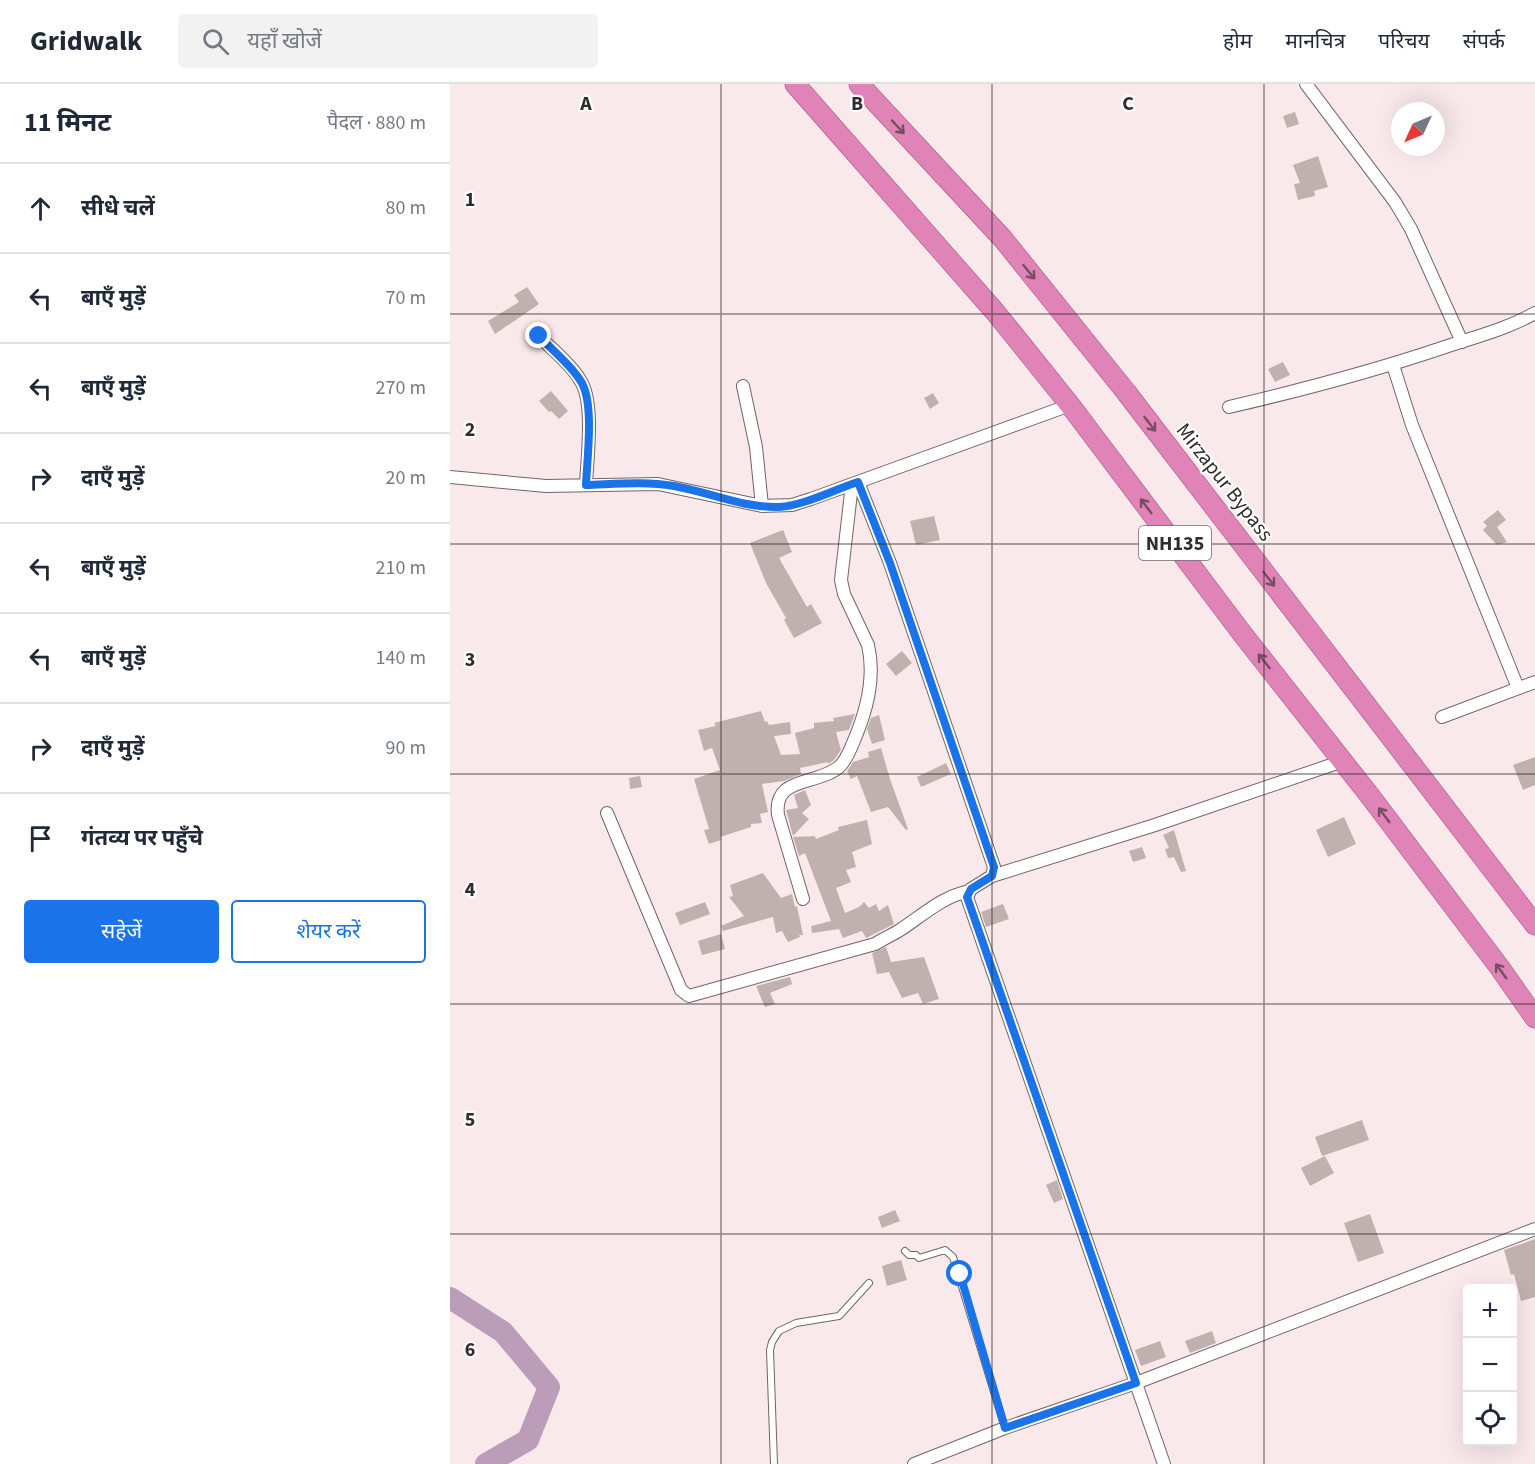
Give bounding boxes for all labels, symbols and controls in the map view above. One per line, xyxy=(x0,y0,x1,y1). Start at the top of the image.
search box xyxy=(178,14,598,68)
text: Gridwalk xyxy=(30,21,142,61)
icon: search xyxy=(199,25,232,58)
text: यहाँ खोजें xyxy=(247,25,322,57)
text: होम xyxy=(1223,26,1252,56)
text: मानचित्र xyxy=(1285,26,1345,56)
text: परिचय xyxy=(1378,26,1430,56)
text: संपर्क xyxy=(1463,26,1505,56)
text: A xyxy=(579,90,592,118)
text: B xyxy=(851,90,863,118)
text: C xyxy=(1122,90,1134,118)
north arrow xyxy=(1391,102,1445,156)
text: 11 मिनट xyxy=(24,104,111,141)
text: पैदल · 880 m xyxy=(327,109,426,137)
one-way arrow xyxy=(891,119,905,134)
text: 1 xyxy=(465,186,475,214)
icon: ahead xyxy=(24,192,57,225)
text: सीधे चलें xyxy=(81,192,155,224)
text: 80 m xyxy=(386,194,426,222)
one-way arrow xyxy=(1022,264,1036,279)
icon: left xyxy=(24,282,57,315)
text: बाएँ मुड़ें xyxy=(81,282,146,314)
text: 70 m xyxy=(386,284,426,312)
route end xyxy=(525,322,551,348)
icon: left xyxy=(24,372,57,405)
text: बाएँ मुड़ें xyxy=(81,372,146,404)
text: 270 m xyxy=(376,374,426,402)
text: 2 xyxy=(465,416,475,444)
one-way arrow xyxy=(1144,416,1157,432)
street label: Mirzapur Bypass xyxy=(1169,417,1281,548)
icon: right xyxy=(24,462,57,495)
text: दाएँ मुड़ें xyxy=(81,462,144,494)
text: 20 m xyxy=(386,464,426,492)
one-way arrow xyxy=(1140,498,1153,514)
road number: NH135 xyxy=(1139,526,1211,560)
icon: left xyxy=(24,552,57,585)
text: बाएँ मुड़ें xyxy=(81,552,146,584)
text: 210 m xyxy=(376,554,426,582)
one-way arrow xyxy=(1263,571,1276,587)
icon: left xyxy=(24,642,57,675)
text: बाएँ मुड़ें xyxy=(81,642,146,674)
text: 140 m xyxy=(376,644,426,672)
text: 3 xyxy=(465,646,475,674)
one-way arrow xyxy=(1258,653,1271,669)
icon: right xyxy=(24,732,57,765)
text: दाएँ मुड़ें xyxy=(81,732,144,764)
text: 90 m xyxy=(386,734,426,762)
one-way arrow xyxy=(1378,807,1391,823)
icon: arrive xyxy=(24,822,57,855)
text: गंतव्य पर पहुँचे xyxy=(81,822,203,854)
text: 4 xyxy=(465,876,476,904)
button: सहेजें xyxy=(24,900,219,963)
button: शेयर करें xyxy=(231,900,426,963)
one-way arrow xyxy=(1495,963,1508,979)
text: 5 xyxy=(465,1106,475,1134)
route start xyxy=(946,1260,972,1286)
map controls xyxy=(1463,1284,1517,1446)
button: + xyxy=(1463,1284,1517,1338)
text: 6 xyxy=(465,1336,475,1364)
button: − xyxy=(1463,1338,1517,1392)
button: locate xyxy=(1463,1392,1517,1446)

